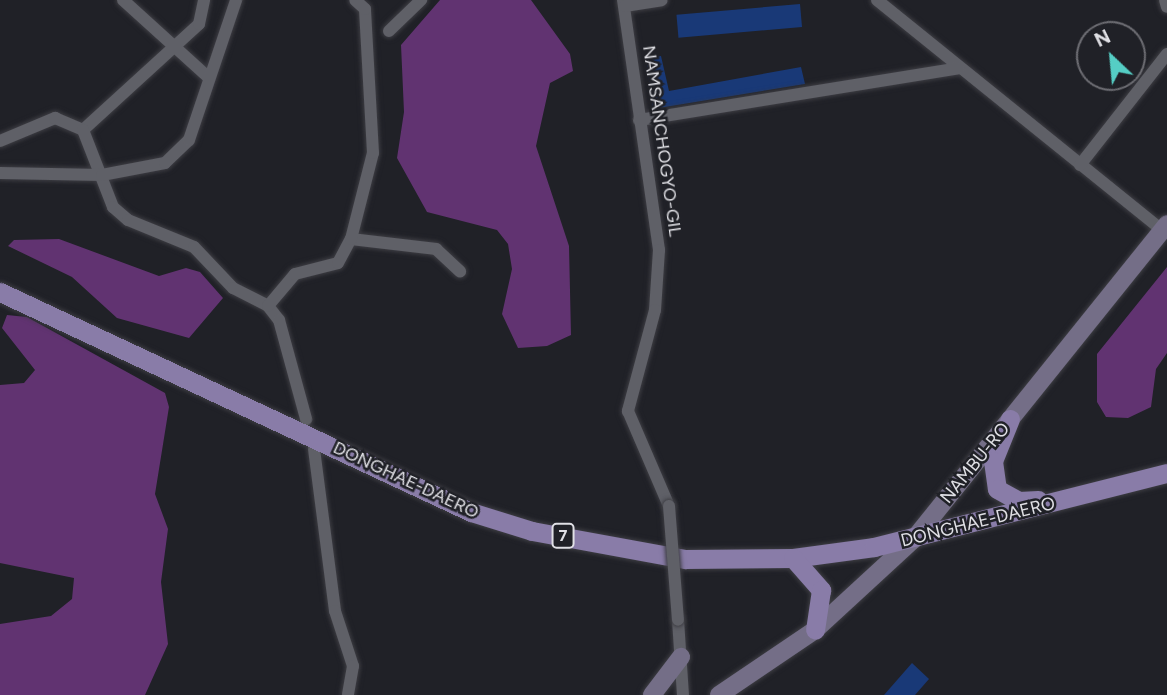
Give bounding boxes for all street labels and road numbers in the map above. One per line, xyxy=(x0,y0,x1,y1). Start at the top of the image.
street label: NAMSANCHOGYO-GIL xyxy=(638,44,686,238)
street label: NAMBU-RO xyxy=(936,418,1014,508)
street label: DONGHAE-DAERO xyxy=(330,437,482,523)
street label: DONGHAE-DAERO xyxy=(899,492,1057,552)
road number: 7 xyxy=(551,524,575,548)

